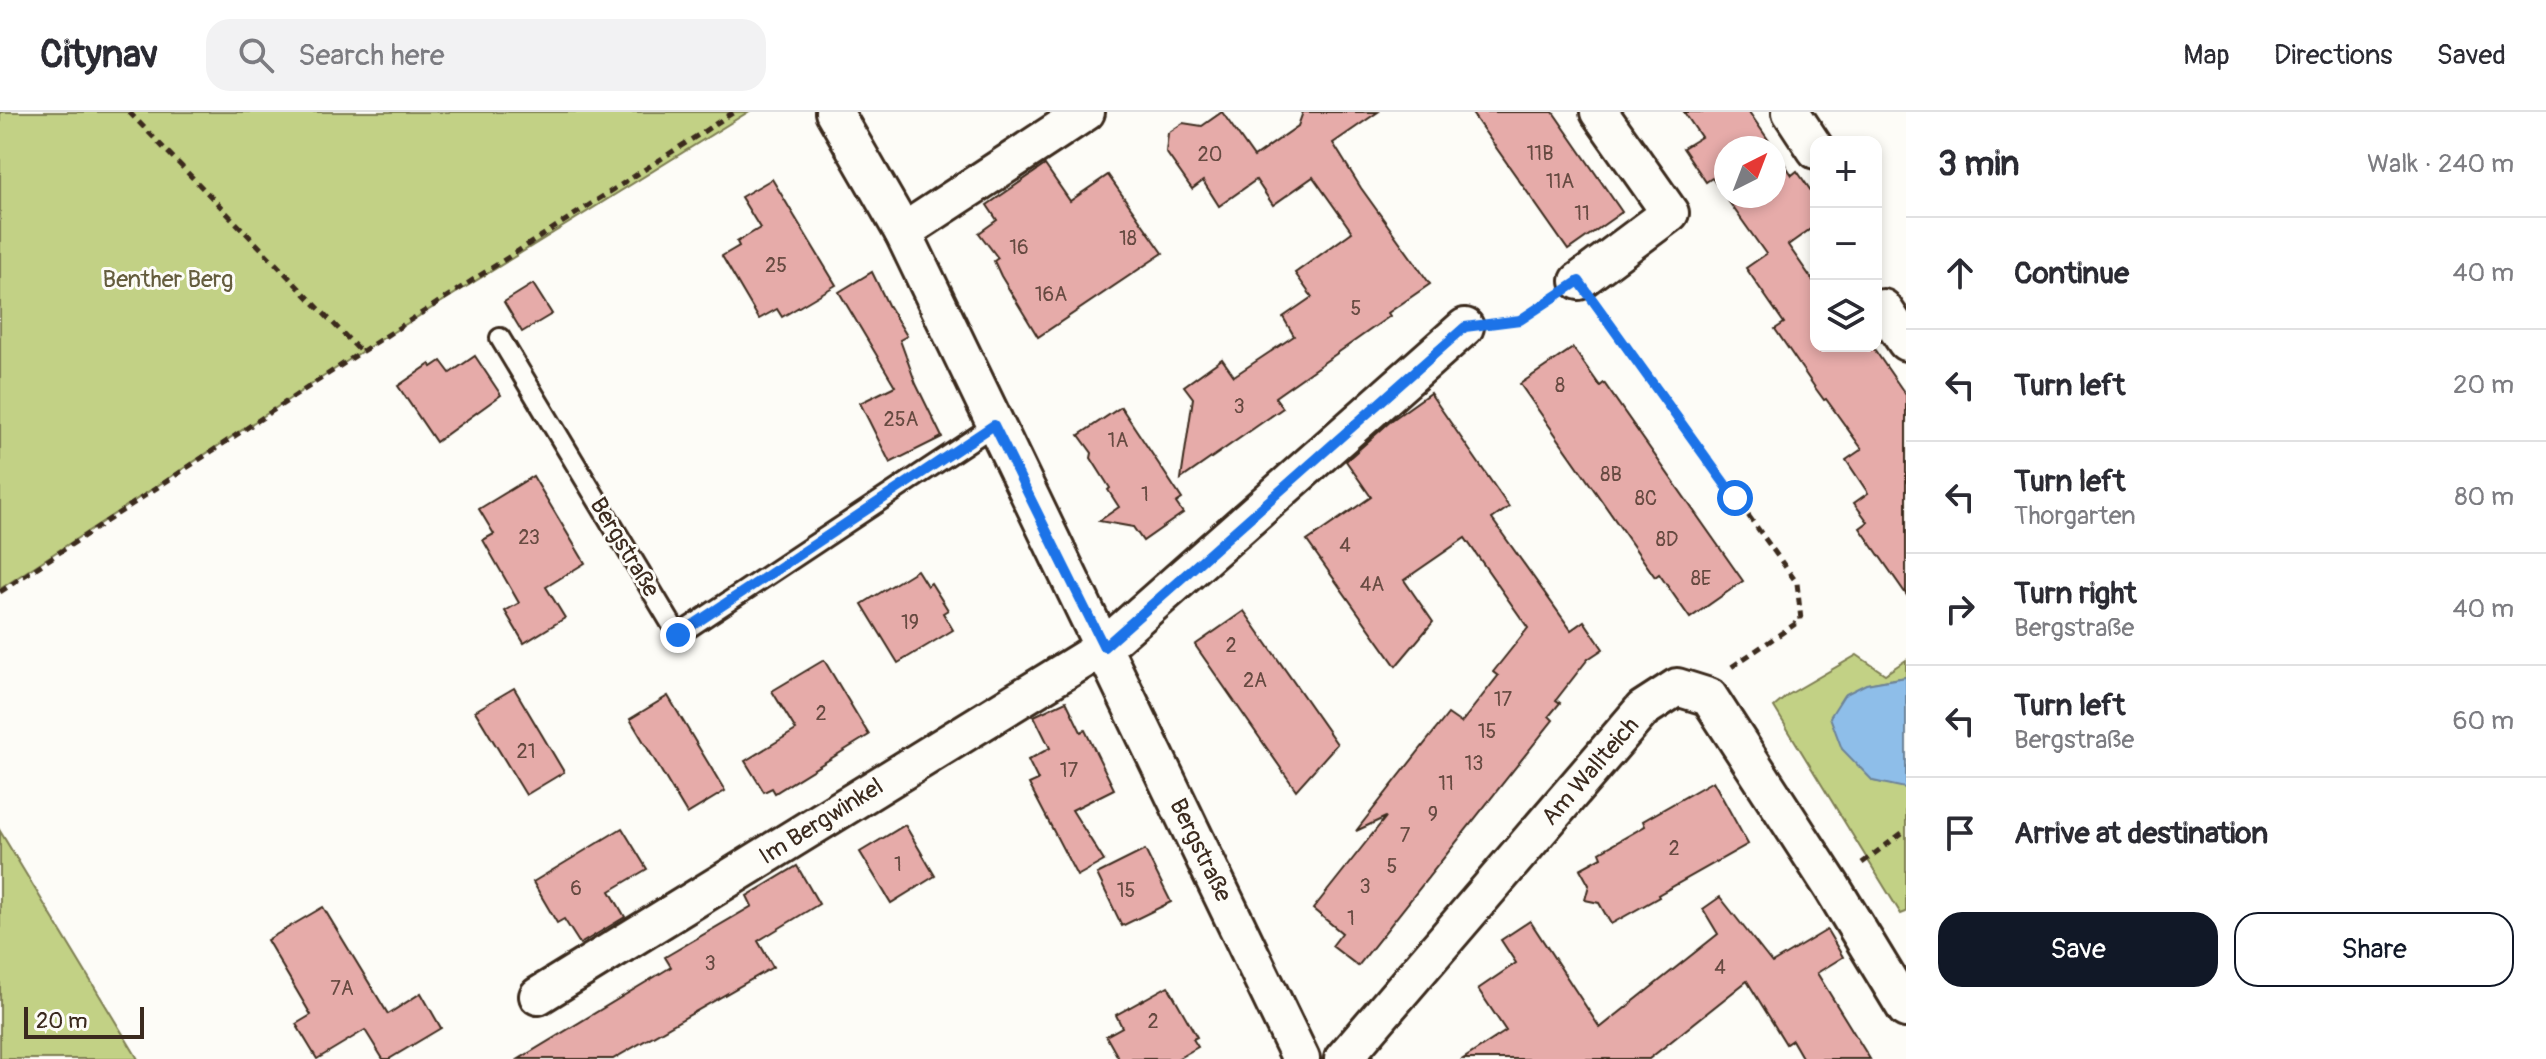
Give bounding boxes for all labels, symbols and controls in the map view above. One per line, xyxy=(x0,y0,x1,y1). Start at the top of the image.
search box xyxy=(206,19,766,91)
text: Citynav xyxy=(40,31,158,79)
icon: search xyxy=(234,33,278,77)
text: Search here xyxy=(298,37,445,74)
text: Map xyxy=(2183,38,2230,73)
text: Directions xyxy=(2274,38,2393,73)
text: Saved xyxy=(2437,38,2506,73)
north arrow xyxy=(1714,136,1786,208)
map controls xyxy=(1810,136,1882,352)
button: + xyxy=(1810,136,1882,208)
house number: 11B xyxy=(1527,141,1553,166)
house number: 20 xyxy=(1198,142,1222,167)
text: 3 min xyxy=(1938,143,2020,186)
text: Walk · 240 m xyxy=(2367,148,2514,180)
house number: 11A xyxy=(1546,169,1574,194)
house number: 11 xyxy=(1574,201,1590,226)
button: − xyxy=(1810,208,1882,280)
house number: 18 xyxy=(1119,226,1137,251)
house number: 16 xyxy=(1009,235,1029,260)
icon: ahead xyxy=(1938,251,1982,295)
house number: 25 xyxy=(765,253,787,278)
text: Continue xyxy=(2014,255,2129,292)
text: 40 m xyxy=(2452,257,2514,289)
park label: Benther Berg xyxy=(103,265,233,294)
button: layers xyxy=(1810,280,1882,352)
house number: 16A xyxy=(1035,282,1067,307)
house number: 5 xyxy=(1351,296,1361,321)
icon: left xyxy=(1938,363,1982,407)
text: Turn left xyxy=(2014,367,2125,404)
text: 20 m xyxy=(2453,369,2514,401)
house number: 8 xyxy=(1555,373,1565,398)
house number: 3 xyxy=(1233,394,1245,419)
house number: 25A xyxy=(884,407,919,432)
house number: 1A xyxy=(1108,428,1128,453)
house number: 8B xyxy=(1600,462,1622,487)
text: Turn left xyxy=(2014,463,2125,500)
icon: left xyxy=(1938,475,1982,519)
route start xyxy=(1717,480,1753,516)
text: 80 m xyxy=(2454,481,2514,513)
house number: 1 xyxy=(1141,482,1149,507)
house number: 8C xyxy=(1635,486,1657,511)
street label: Bergstraße xyxy=(584,492,666,602)
text: Thorgarten xyxy=(2014,500,2136,532)
house number: 23 xyxy=(518,525,540,550)
house number: 8D xyxy=(1656,527,1678,552)
house number: 4 xyxy=(1339,533,1351,558)
house number: 8E xyxy=(1691,566,1711,591)
house number: 4A xyxy=(1360,572,1384,597)
text: Turn right xyxy=(2014,575,2137,612)
icon: right xyxy=(1938,587,1982,631)
text: 40 m xyxy=(2452,593,2514,625)
house number: 19 xyxy=(901,610,919,635)
text: Bergstraße xyxy=(2014,612,2134,644)
route end xyxy=(660,617,696,653)
house number: 2 xyxy=(1225,633,1237,658)
house number: 2A xyxy=(1243,668,1267,693)
house number: 17 xyxy=(1494,687,1513,712)
text: Turn left xyxy=(2014,687,2125,724)
icon: left xyxy=(1938,699,1982,743)
house number: 2 xyxy=(815,701,827,726)
text: 60 m xyxy=(2452,705,2514,737)
street label: Am Wallteich xyxy=(1536,711,1645,831)
house number: 15 xyxy=(1478,719,1496,744)
text: Bergstraße xyxy=(2014,724,2134,756)
house number: 21 xyxy=(517,739,536,764)
house number: 13 xyxy=(1465,751,1483,776)
house number: 17 xyxy=(1060,758,1079,783)
house number: 11 xyxy=(1438,771,1454,796)
street label: Im Bergwinkel xyxy=(754,772,889,871)
street label: Bergstraße xyxy=(1163,794,1238,907)
house number: 9 xyxy=(1428,802,1438,827)
icon: arrive xyxy=(1938,811,1982,855)
text: Arrive at destination xyxy=(2014,815,2268,852)
house number: 7 xyxy=(1400,823,1411,848)
house number: 2 xyxy=(1668,836,1680,861)
house number: 1 xyxy=(894,852,902,877)
house number: 5 xyxy=(1387,854,1397,879)
house number: 3 xyxy=(1359,874,1371,899)
house number: 6 xyxy=(570,876,582,901)
house number: 15 xyxy=(1117,878,1135,903)
house number: 1 xyxy=(1347,906,1355,931)
button: Save xyxy=(1938,912,2218,987)
button: Share xyxy=(2234,912,2514,987)
house number: 3 xyxy=(704,951,716,976)
house number: 4 xyxy=(1714,955,1726,980)
house number: 7A xyxy=(330,976,354,1001)
scale bar xyxy=(24,1003,144,1039)
text: 20 m xyxy=(36,1007,88,1035)
house number: 2 xyxy=(1147,1009,1159,1034)

